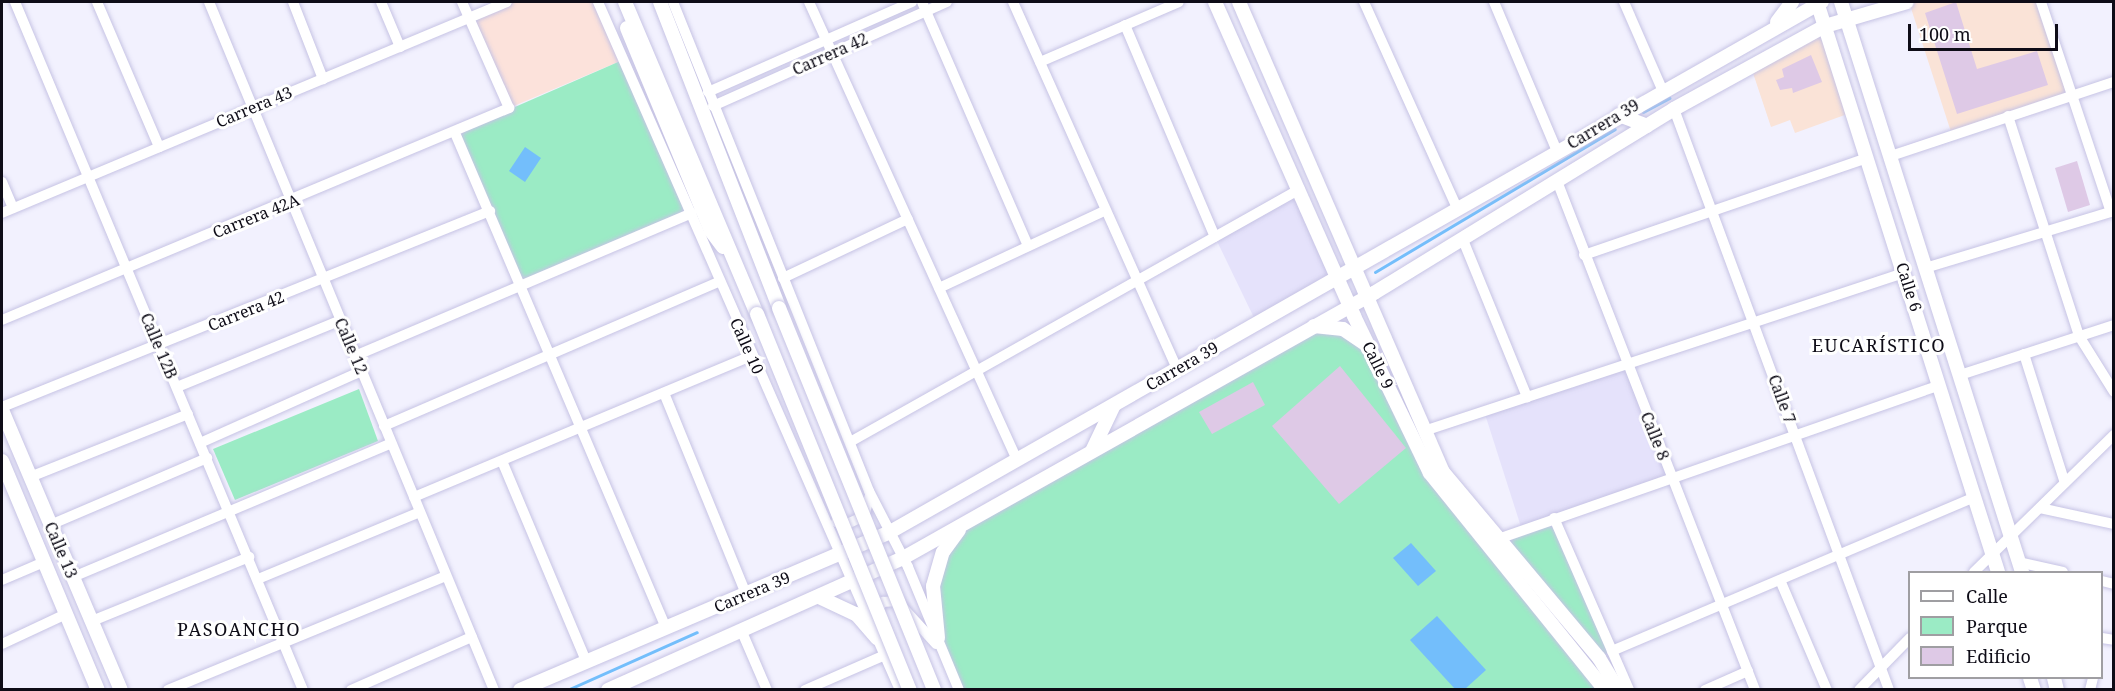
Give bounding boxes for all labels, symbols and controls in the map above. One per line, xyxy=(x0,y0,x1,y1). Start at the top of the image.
scale bar xyxy=(1911,12,2061,50)
text: 100 m xyxy=(1919,22,1971,46)
street label: Carrera 42 xyxy=(789,29,871,79)
street label: Carrera 43 xyxy=(213,82,295,132)
street label: Carrera 39 xyxy=(1563,95,1643,153)
street label: Carrera 42A xyxy=(210,190,302,242)
street label: Calle 6 xyxy=(1892,260,1926,314)
street label: Carrera 42 xyxy=(205,287,287,335)
street label: Calle 12B xyxy=(137,310,181,382)
street label: Calle 12 xyxy=(331,315,371,377)
street label: Calle 10 xyxy=(726,315,768,377)
district label: EUCARÍSTICO xyxy=(1812,334,1946,356)
street label: Carrera 39 xyxy=(1142,338,1222,394)
street label: Calle 9 xyxy=(1358,338,1398,392)
street label: Calle 7 xyxy=(1764,372,1800,426)
street label: Calle 8 xyxy=(1637,409,1673,463)
street label: Calle 13 xyxy=(41,519,81,581)
street label: Carrera 39 xyxy=(711,567,793,617)
legend xyxy=(1908,571,2103,679)
text: Calle xyxy=(1966,584,2008,608)
text: Parque xyxy=(1966,614,2028,638)
district label: PASOANCHO xyxy=(177,618,301,640)
text: Edificio xyxy=(1966,644,2031,668)

